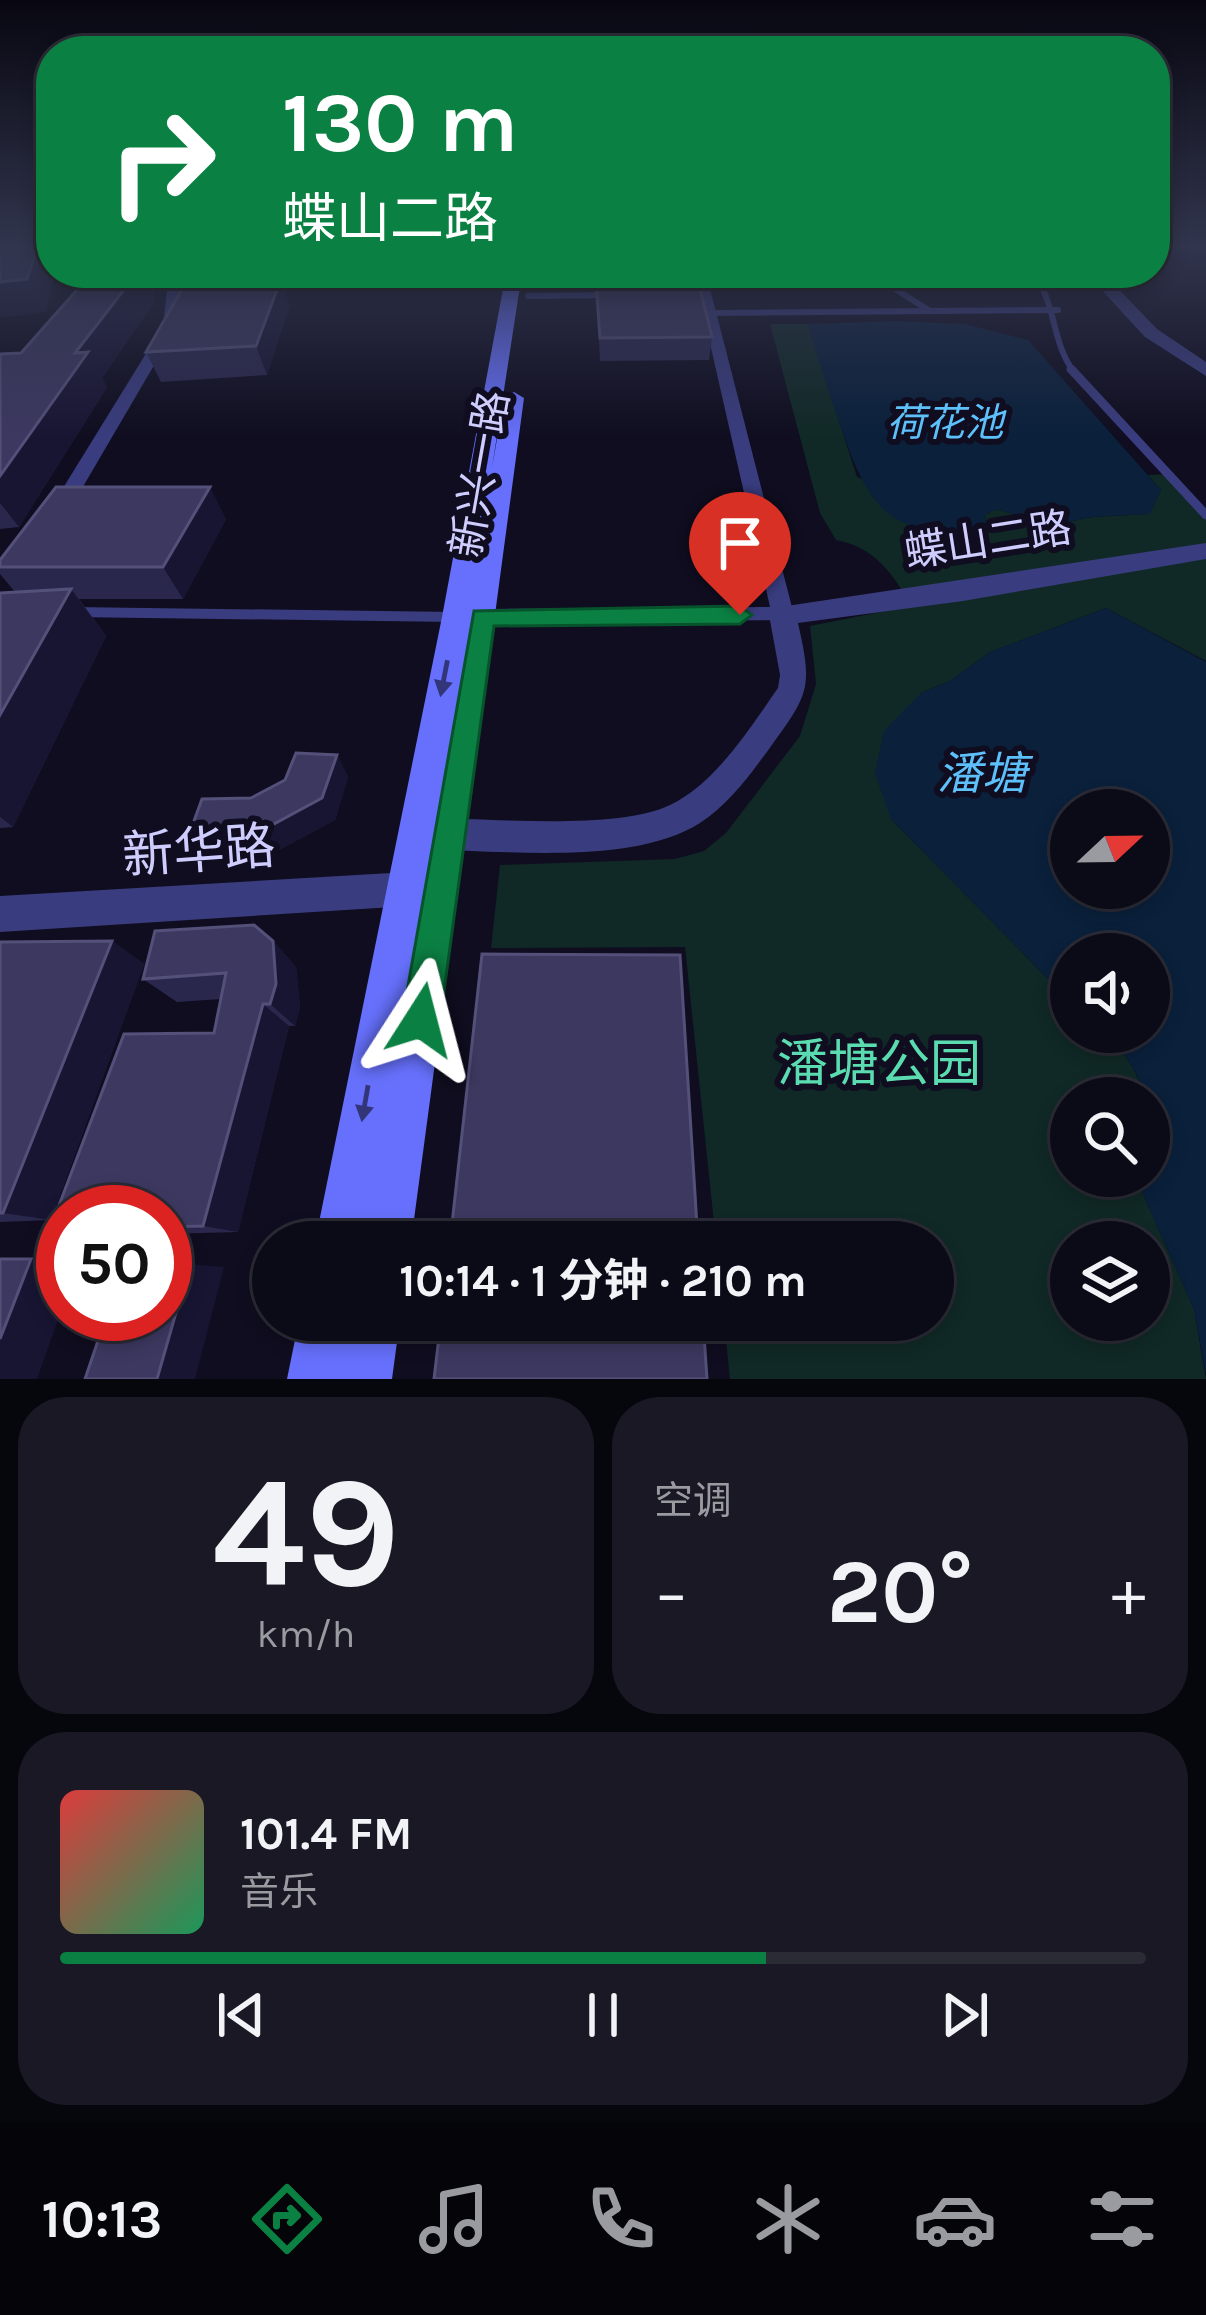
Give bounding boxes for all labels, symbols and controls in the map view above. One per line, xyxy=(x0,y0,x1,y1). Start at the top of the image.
text: 130 m xyxy=(282,74,518,172)
icon: right xyxy=(84,84,240,240)
text: 蝶山二路 xyxy=(282,187,498,251)
street label: 新兴一路 xyxy=(441,387,519,561)
water label: 荷花池 xyxy=(886,400,1007,446)
pin xyxy=(689,492,791,615)
street label: 蝶山二路 xyxy=(901,502,1075,578)
icon: arrive xyxy=(707,510,773,576)
one-way arrow xyxy=(434,660,453,697)
water label: 潘塘 xyxy=(937,748,1034,800)
north arrow xyxy=(1050,789,1170,909)
map controls xyxy=(1050,789,1170,1341)
street label: 新华路 xyxy=(121,816,277,886)
button: sound xyxy=(1050,933,1170,1053)
position arrow xyxy=(358,957,484,1083)
park label: 潘塘公园 xyxy=(777,1034,981,1094)
button: search xyxy=(1050,1077,1170,1197)
one-way arrow xyxy=(356,1084,374,1122)
speed limit sign: 50 xyxy=(36,1185,192,1341)
button: layers xyxy=(1050,1221,1170,1341)
text: 10:14 · 1 分钟 · 210 m xyxy=(399,1255,807,1307)
text: 49 xyxy=(212,1442,400,1624)
text: 空调 xyxy=(654,1478,732,1524)
text: 20° xyxy=(827,1539,973,1645)
text: − xyxy=(654,1554,689,1632)
text: + xyxy=(1111,1554,1146,1632)
text: km/h xyxy=(257,1611,355,1657)
text: 101.4 FM xyxy=(240,1808,412,1860)
text: 音乐 xyxy=(240,1869,318,1915)
icon: previous xyxy=(208,1982,274,2048)
icon: pause xyxy=(570,1982,636,2048)
icon: next xyxy=(932,1982,998,2048)
icon: directions xyxy=(245,2177,329,2261)
icon: music xyxy=(412,2177,496,2261)
icon: phone xyxy=(579,2177,663,2261)
icon: climate xyxy=(746,2177,830,2261)
icon: car xyxy=(913,2177,997,2261)
icon: filters xyxy=(1080,2177,1164,2261)
text: 10:13 xyxy=(42,2187,162,2251)

